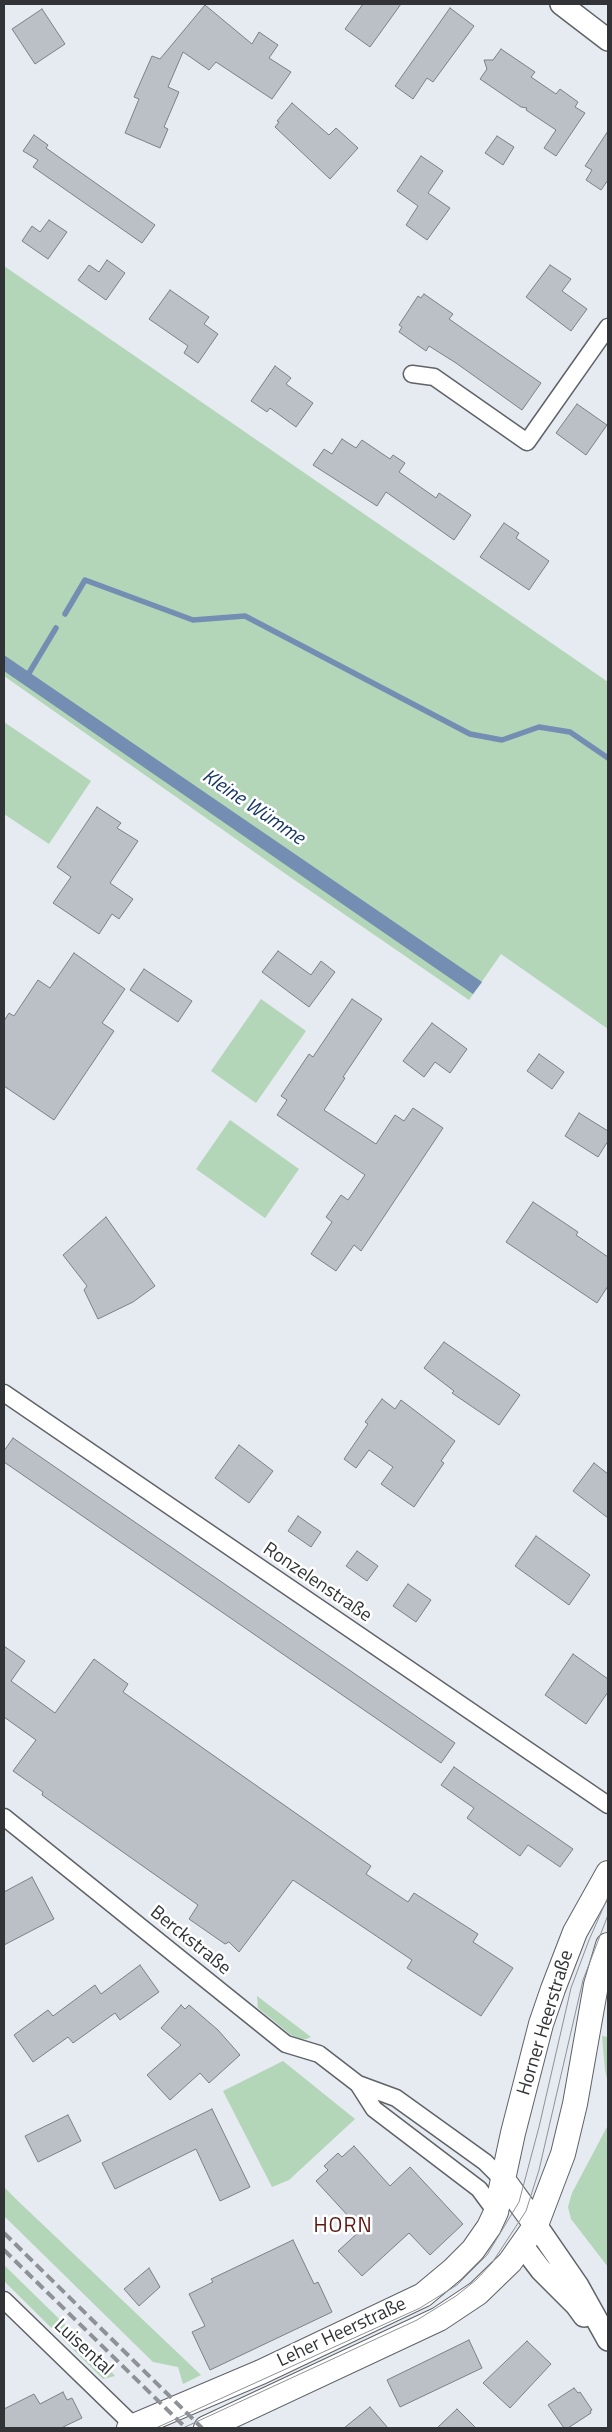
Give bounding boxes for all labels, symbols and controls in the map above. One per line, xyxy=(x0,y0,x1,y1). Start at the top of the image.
water label: Kleine Wümme xyxy=(197,765,309,851)
street label: Ronzelenstraße xyxy=(258,1538,376,1628)
street label: Berckstraße xyxy=(145,1902,235,1980)
street label: Horner Heerstraße xyxy=(513,1948,579,2098)
district label: HORN xyxy=(313,2214,373,2240)
street label: Leher Heerstraße xyxy=(274,2293,410,2373)
street label: Luisental xyxy=(49,2315,117,2381)

